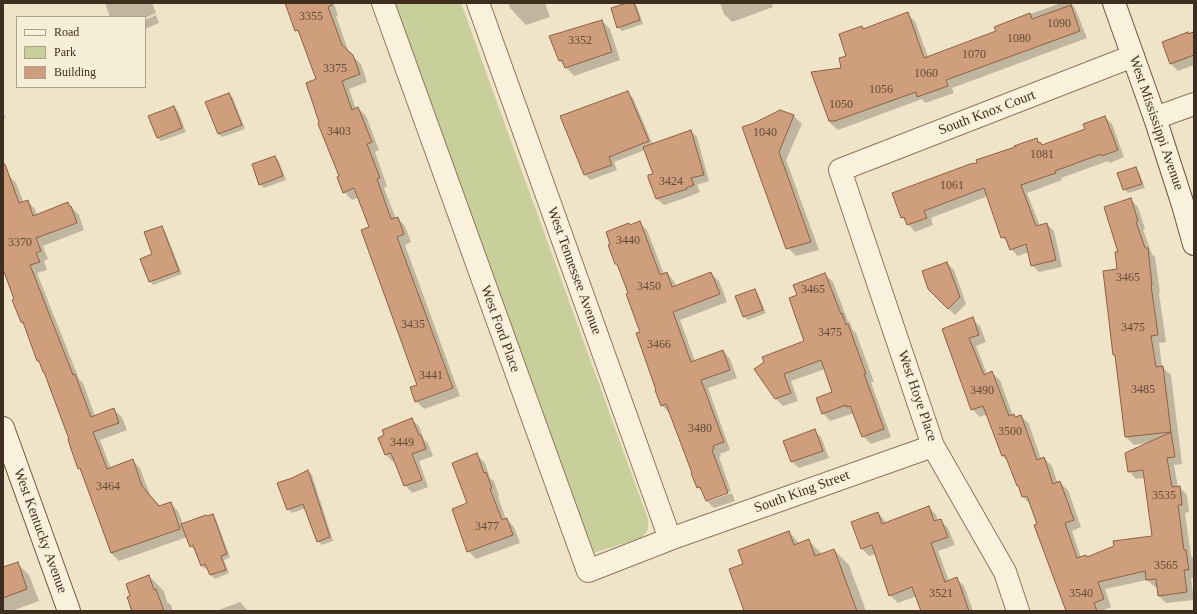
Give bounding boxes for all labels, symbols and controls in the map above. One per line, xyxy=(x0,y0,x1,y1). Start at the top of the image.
house number: 3355 xyxy=(299,10,323,24)
legend xyxy=(16,16,146,88)
house number: 1090 xyxy=(1047,17,1071,31)
text: Road xyxy=(54,25,79,39)
house number: 1080 xyxy=(1007,32,1031,46)
house number: 3352 xyxy=(568,34,592,48)
text: Park xyxy=(54,45,76,59)
house number: 1070 xyxy=(962,48,986,62)
street label: West Mississippi Avenue xyxy=(1125,54,1187,192)
house number: 3375 xyxy=(323,62,347,76)
text: Building xyxy=(54,65,96,79)
house number: 1060 xyxy=(914,67,938,81)
house number: 1056 xyxy=(869,83,893,97)
street label: South Knox Court xyxy=(936,87,1038,139)
house number: 1050 xyxy=(829,98,853,112)
house number: 3403 xyxy=(327,125,351,139)
house number: 1040 xyxy=(753,126,777,140)
house number: 1081 xyxy=(1030,148,1054,162)
house number: 3424 xyxy=(659,175,683,189)
house number: 1061 xyxy=(940,179,964,193)
street label: West Tennessee Avenue xyxy=(543,205,605,337)
house number: 3440 xyxy=(616,234,640,248)
house number: 3370 xyxy=(8,236,32,250)
house number: 3465 xyxy=(1116,271,1140,285)
house number: 3450 xyxy=(637,280,661,294)
street label: West Ford Place xyxy=(476,283,524,375)
house number: 3465 xyxy=(801,283,825,297)
house number: 3435 xyxy=(401,318,425,332)
house number: 3475 xyxy=(1121,321,1145,335)
house number: 3475 xyxy=(818,326,842,340)
house number: 3466 xyxy=(647,338,671,352)
street label: West Hoye Place xyxy=(894,348,940,444)
house number: 3441 xyxy=(419,369,443,383)
house number: 3485 xyxy=(1131,383,1155,397)
house number: 3490 xyxy=(970,384,994,398)
house number: 3480 xyxy=(688,422,712,436)
house number: 3500 xyxy=(998,425,1022,439)
house number: 3449 xyxy=(390,436,414,450)
street label: West Kentucky Avenue xyxy=(10,466,70,596)
street label: South King Street xyxy=(752,467,852,517)
house number: 3464 xyxy=(96,480,120,494)
house number: 3535 xyxy=(1152,489,1176,503)
house number: 3477 xyxy=(475,520,499,534)
house number: 3565 xyxy=(1154,559,1178,573)
house number: 3521 xyxy=(929,587,953,601)
house number: 3540 xyxy=(1069,587,1093,601)

